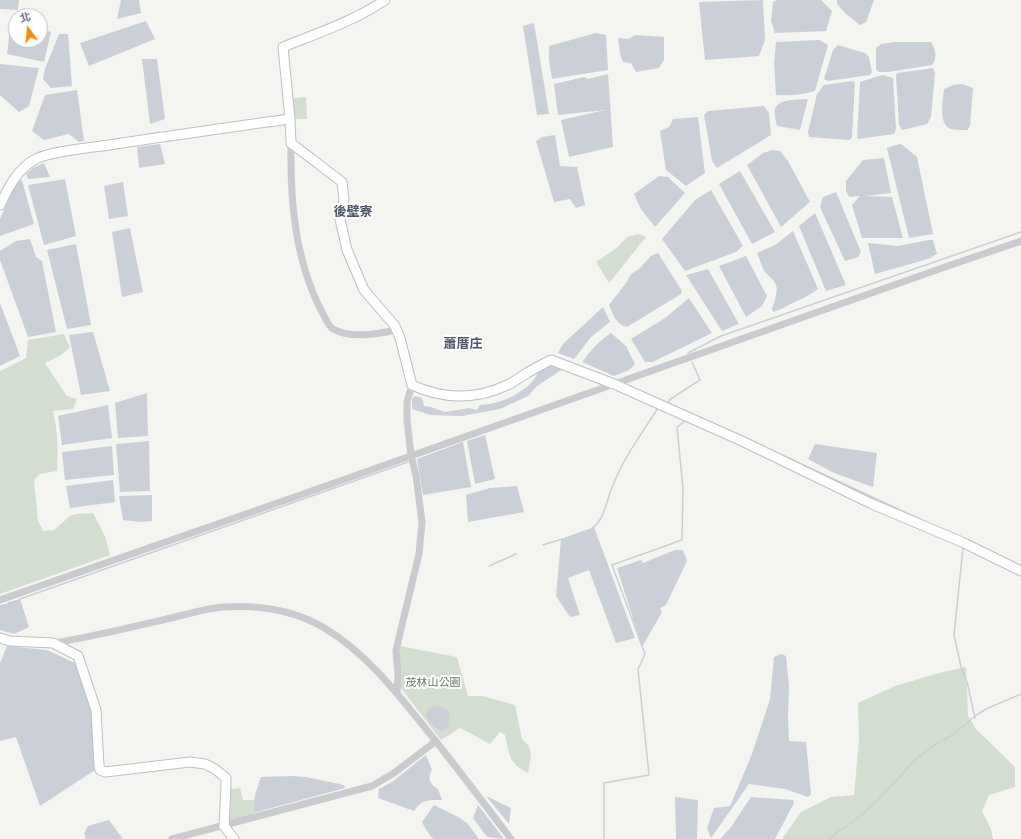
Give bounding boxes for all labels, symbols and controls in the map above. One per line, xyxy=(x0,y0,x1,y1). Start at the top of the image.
north arrow xyxy=(8,8,48,48)
text: 北 xyxy=(18,9,32,26)
district label: 後壁寮 xyxy=(334,204,372,220)
district label: 蕭厝庄 xyxy=(444,336,482,352)
park label: 茂林山公園 xyxy=(406,676,460,690)

